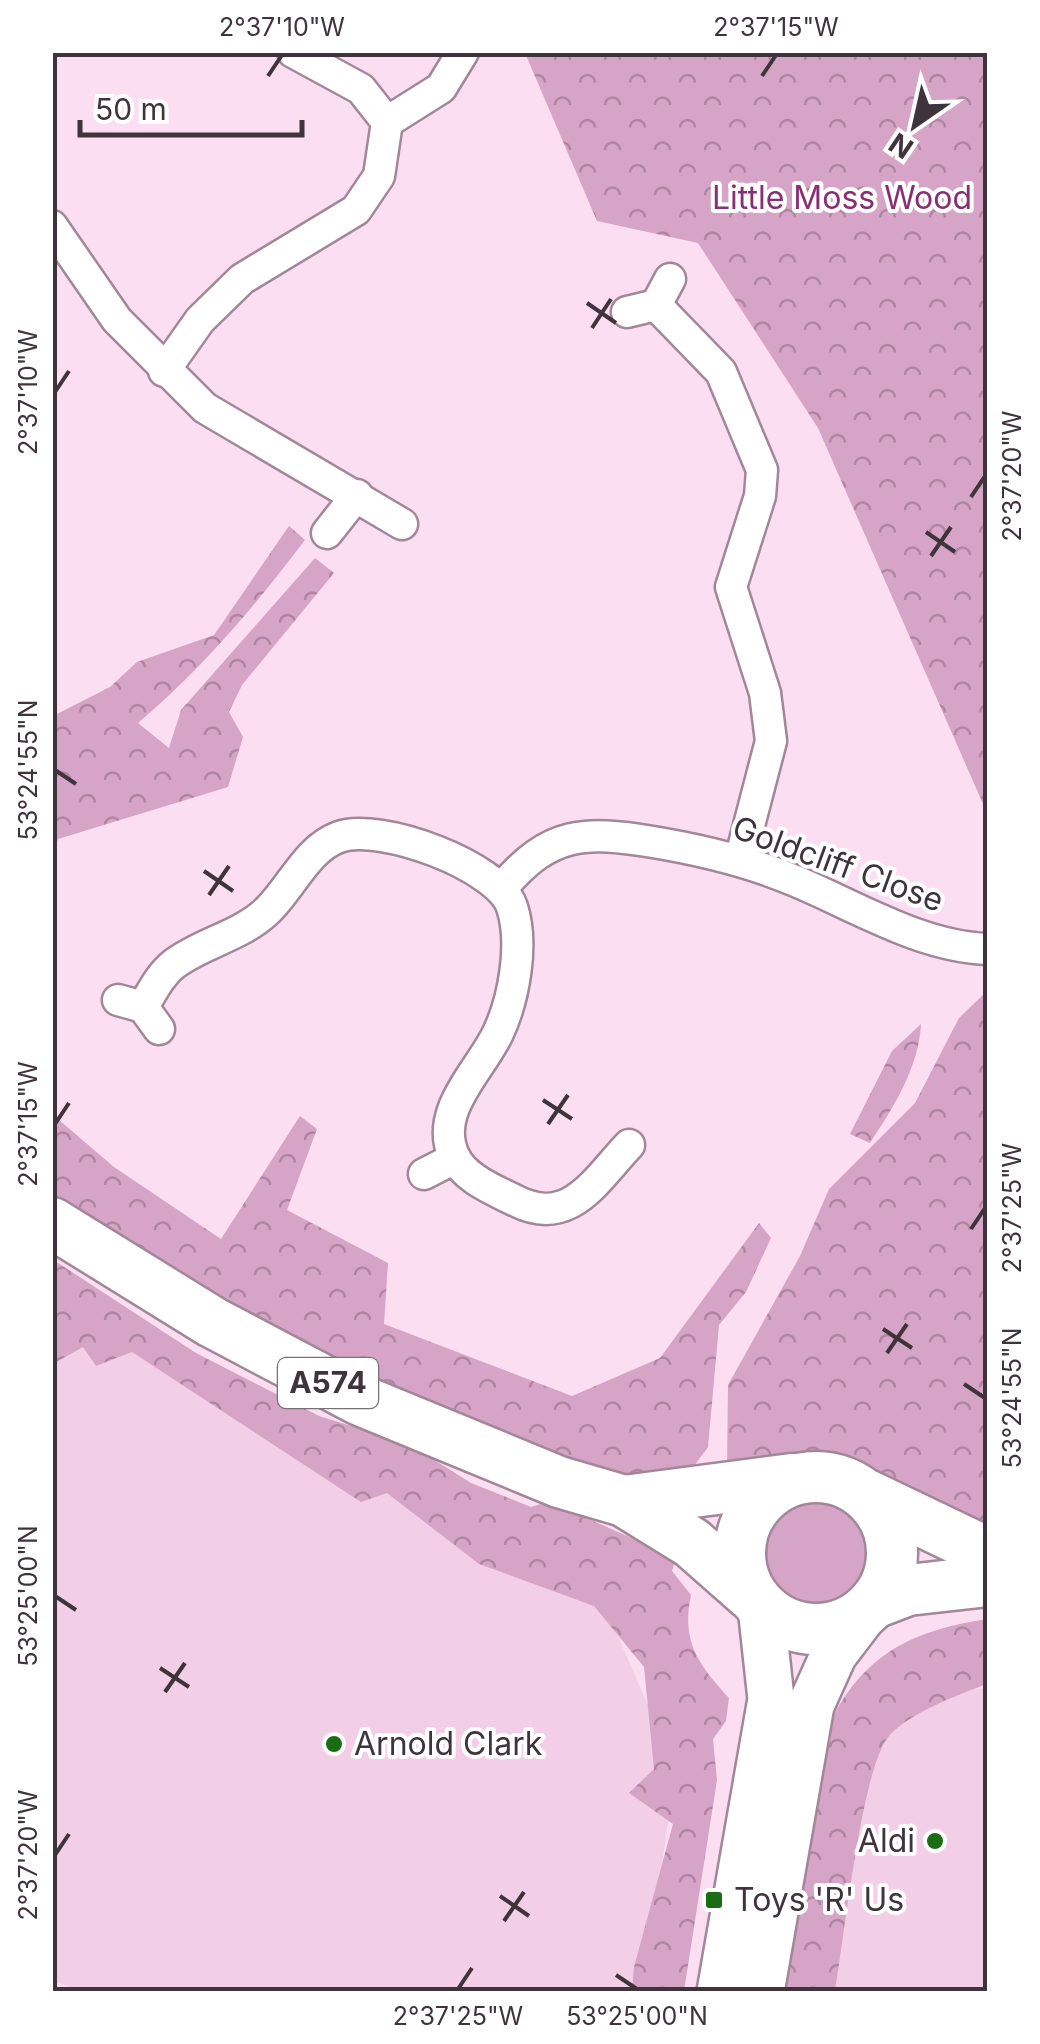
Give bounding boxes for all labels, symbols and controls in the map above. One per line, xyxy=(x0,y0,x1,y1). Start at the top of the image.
text: 2°37'10"W xyxy=(219,12,345,42)
text: 2°37'15"W xyxy=(713,12,839,42)
scale bar xyxy=(80,75,302,137)
north arrow xyxy=(865,75,965,175)
text: 50 m xyxy=(95,91,167,127)
text: N xyxy=(883,126,919,166)
park label: Little Moss Wood xyxy=(712,178,972,217)
text: 2°37'10"W xyxy=(13,329,43,455)
text: 2°37'20"W xyxy=(997,410,1027,542)
text: 53°24'55"N xyxy=(13,699,43,841)
street label: Goldcliff Close xyxy=(727,807,949,920)
text: 2°37'15"W xyxy=(13,1061,43,1187)
text: 2°37'25"W xyxy=(997,1143,1027,1273)
text: 53°24'55"N xyxy=(997,1327,1027,1469)
road number: A574 xyxy=(278,1358,378,1408)
text: 53°25'00"N xyxy=(13,1525,43,1667)
place label: Arnold Clark xyxy=(354,1724,543,1763)
marker: Arnold Clark xyxy=(323,1733,345,1755)
text: 2°37'20"W xyxy=(13,1789,43,1921)
place label: Aldi xyxy=(858,1821,915,1860)
marker: Aldi xyxy=(924,1830,946,1852)
place label: Toys 'R' Us xyxy=(734,1880,904,1919)
marker: Toys 'R' Us xyxy=(703,1889,725,1911)
text: 2°37'25"W xyxy=(393,2001,523,2031)
text: 53°25'00"N xyxy=(566,2001,708,2031)

